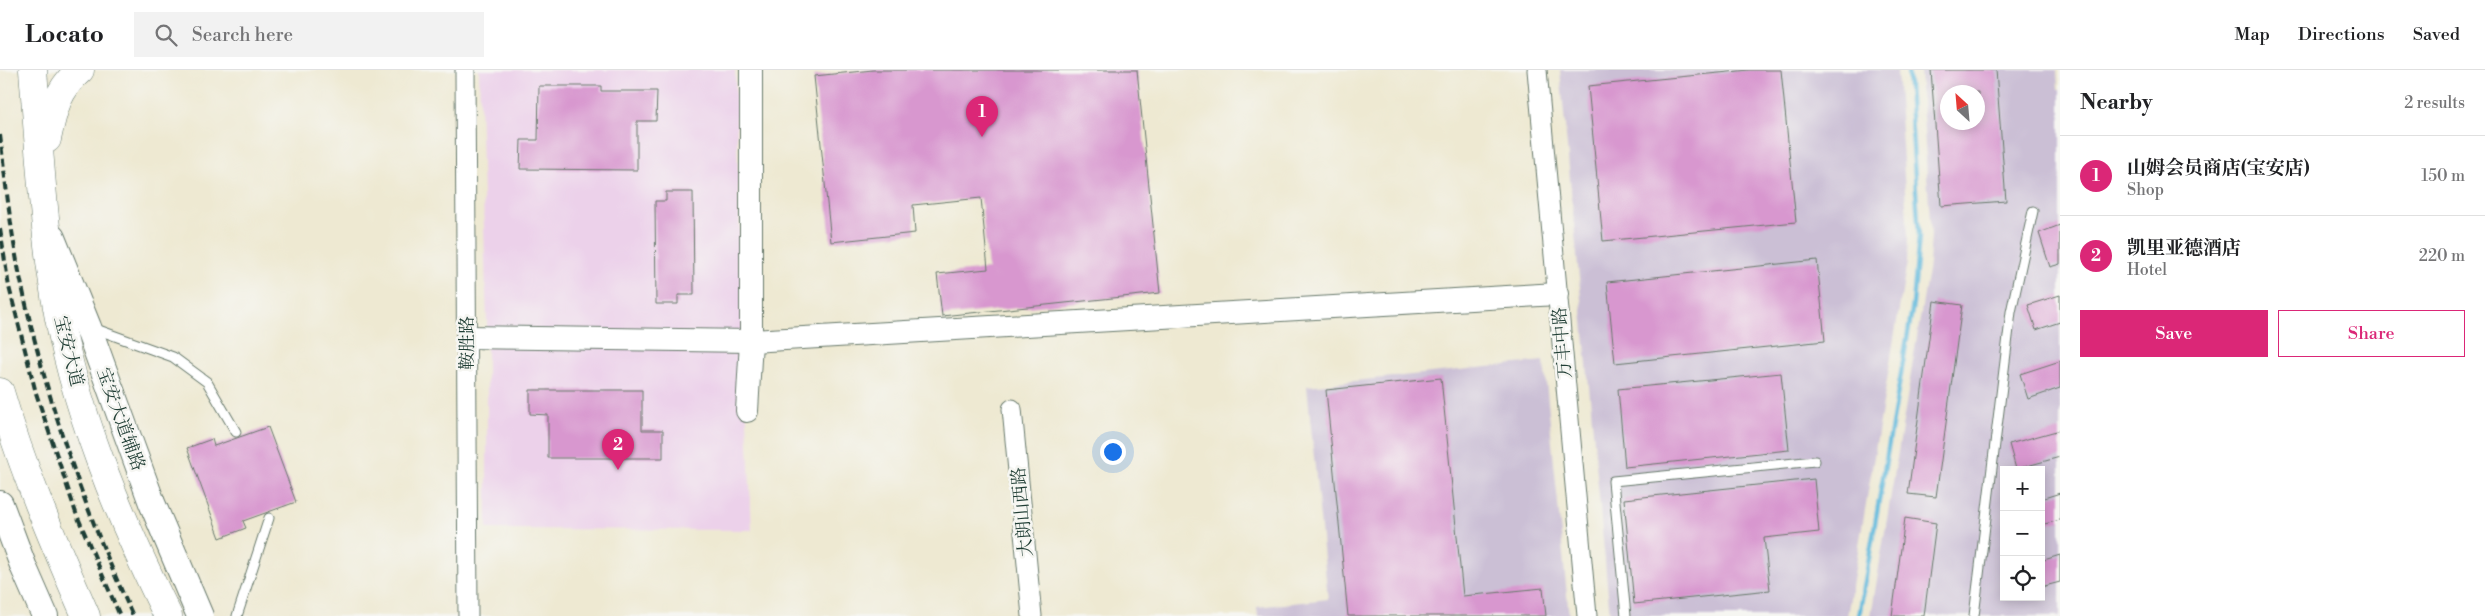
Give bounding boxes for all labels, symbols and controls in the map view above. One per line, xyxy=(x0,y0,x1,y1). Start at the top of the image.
search box xyxy=(134,12,484,57)
text: Locato xyxy=(25,20,104,50)
icon: search xyxy=(152,21,180,49)
text: Search here xyxy=(192,23,293,47)
text: Map xyxy=(2234,23,2270,46)
text: Directions xyxy=(2298,23,2385,46)
text: Saved xyxy=(2413,23,2460,46)
north arrow xyxy=(1940,85,1985,130)
text: Nearby xyxy=(2080,90,2153,116)
text: 2 results xyxy=(2404,93,2465,113)
pin: 1 xyxy=(966,96,998,137)
text: 山姆会员商店(宝安店) xyxy=(2127,156,2310,180)
text: 1 xyxy=(2092,166,2100,186)
text: 150 m xyxy=(2421,166,2465,186)
text: Shop xyxy=(2127,180,2164,200)
text: 凯里亚德酒店 xyxy=(2127,236,2241,260)
text: 2 xyxy=(2091,246,2101,266)
text: 220 m xyxy=(2419,246,2465,266)
text: Hotel xyxy=(2127,260,2167,280)
street label: 万丰中路 xyxy=(1548,306,1577,380)
button: Save xyxy=(2080,310,2268,357)
button: Share xyxy=(2278,310,2465,357)
street label: 宝安大道 xyxy=(49,313,88,389)
street label: 鞍胜路 xyxy=(456,316,479,370)
street label: 宝安大道辅路 xyxy=(91,364,150,474)
pin: 2 xyxy=(602,429,634,470)
your location xyxy=(1100,439,1126,465)
street label: 大朗山西路 xyxy=(1007,466,1038,558)
map controls xyxy=(2000,466,2045,601)
button: + xyxy=(2000,466,2045,511)
button: − xyxy=(2000,511,2045,556)
button: locate xyxy=(2000,556,2045,601)

